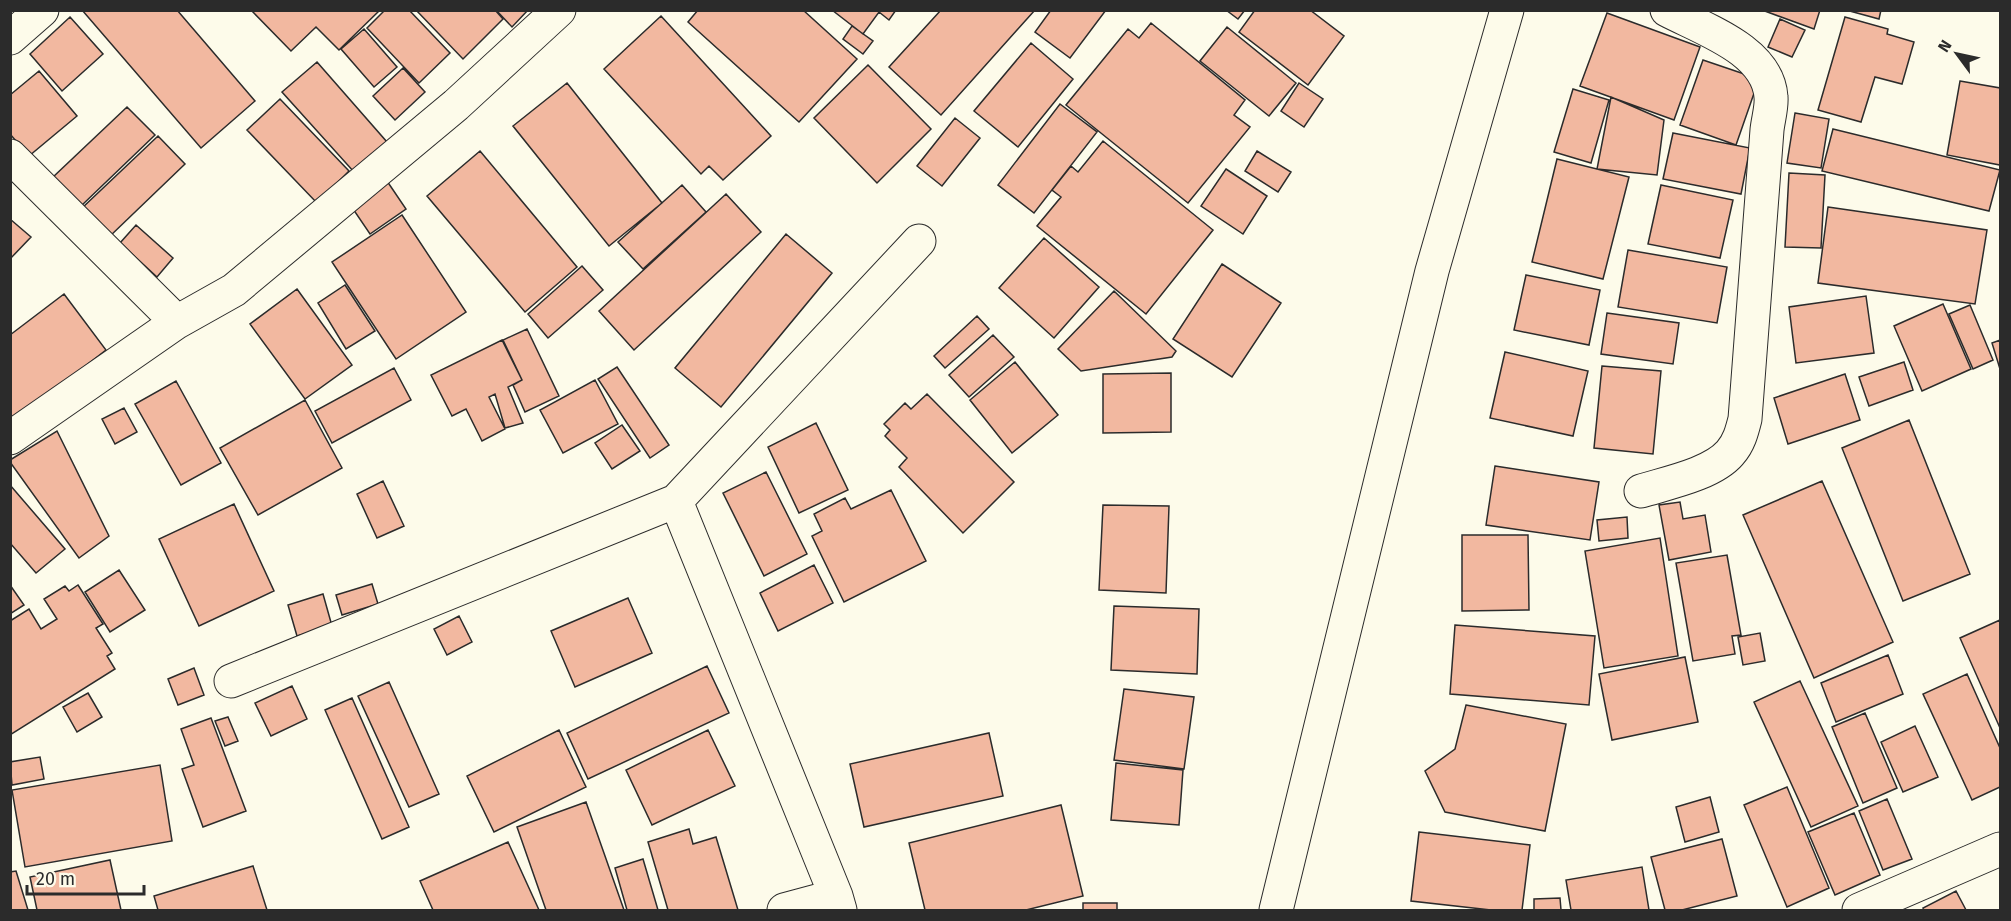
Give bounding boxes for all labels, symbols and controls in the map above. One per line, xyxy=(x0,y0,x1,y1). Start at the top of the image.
north arrow xyxy=(1927,24,1987,84)
text: N xyxy=(1934,36,1956,56)
scale bar xyxy=(27,858,144,896)
text: 20 m xyxy=(36,868,75,890)

